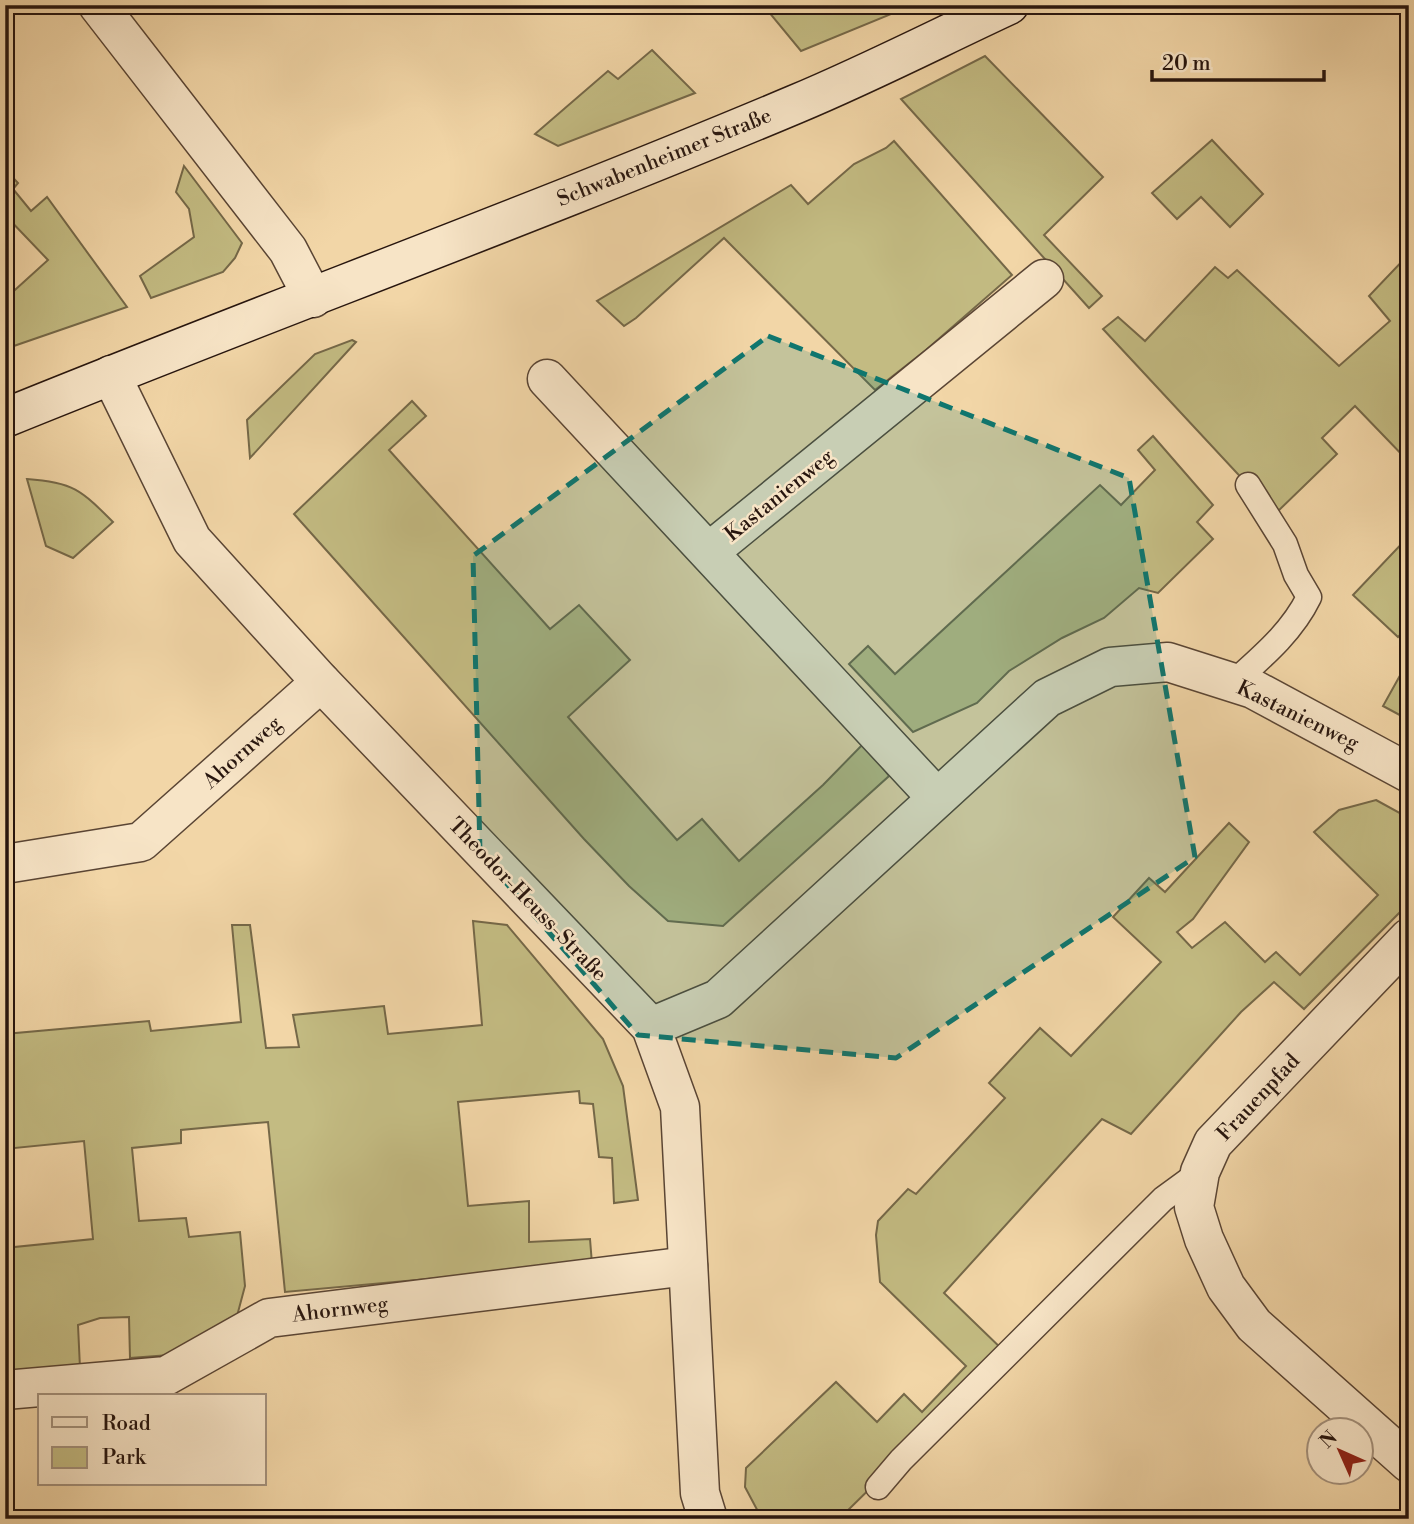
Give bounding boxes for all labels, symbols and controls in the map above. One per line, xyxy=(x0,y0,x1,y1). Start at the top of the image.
scale bar xyxy=(1152,38,1323,82)
text: 20 m xyxy=(1162,51,1211,77)
street label: Schwabenheimer Straße xyxy=(553,103,775,213)
street label: Kastanienweg xyxy=(720,444,840,548)
street label: Kastanienweg xyxy=(1232,675,1363,757)
street label: Ahornweg xyxy=(197,711,287,795)
street label: Theodor-Heuss-Straße xyxy=(442,813,612,987)
street label: Frauenpfad xyxy=(1212,1048,1306,1147)
street label: Ahornweg xyxy=(290,1291,390,1329)
legend xyxy=(38,1394,266,1486)
text: Road xyxy=(102,1411,151,1437)
north arrow xyxy=(1306,1416,1376,1486)
text: N xyxy=(1315,1426,1342,1453)
text: Park xyxy=(102,1445,147,1471)

